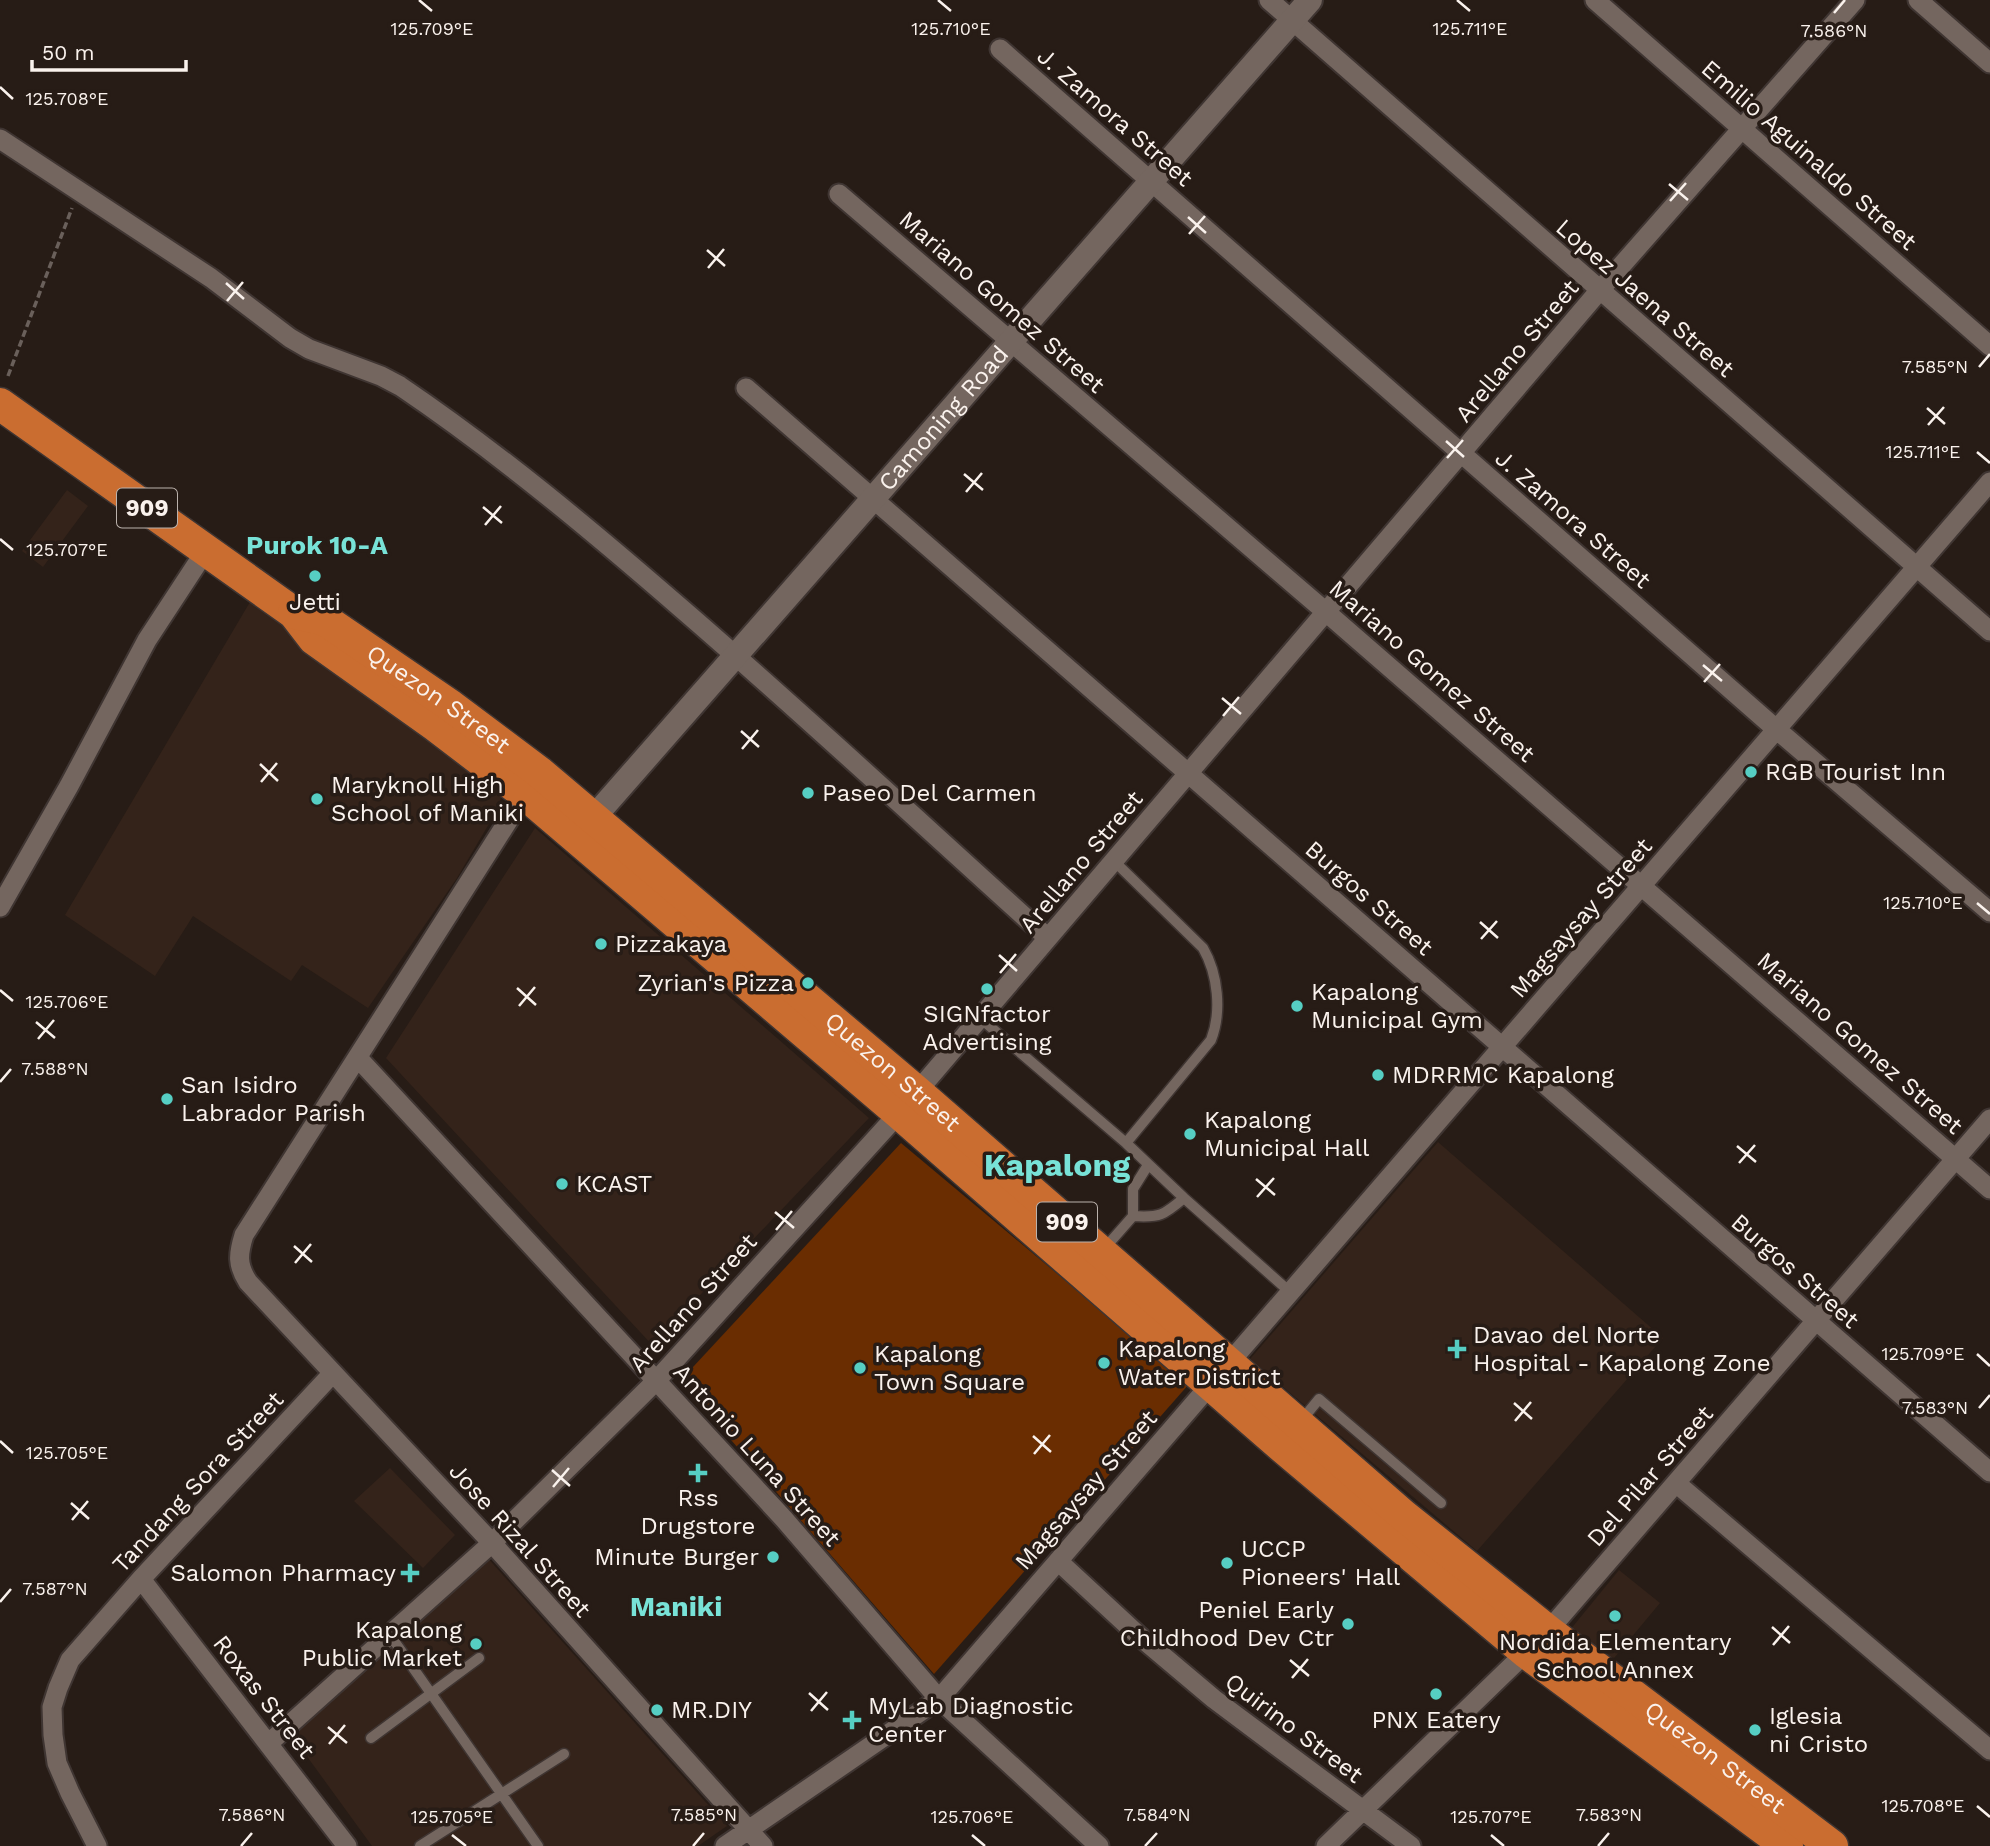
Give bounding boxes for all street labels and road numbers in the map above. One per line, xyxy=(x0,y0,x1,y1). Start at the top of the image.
street label: J. Zamora Street xyxy=(1032,42,1198,192)
street label: Emilio Aguinaldo Street xyxy=(1696,54,1922,256)
street label: Mariano Gomez Street xyxy=(894,205,1110,399)
street label: Lopez Jaena Street xyxy=(1550,213,1740,383)
street label: Arellano Street xyxy=(1449,274,1585,428)
street label: Camoning Road xyxy=(873,340,1014,496)
street label: J. Zamora Street xyxy=(1490,444,1656,594)
road number: 909 xyxy=(117,488,177,528)
street label: Mariano Gomez Street xyxy=(1324,574,1540,768)
street label: Quezon Street xyxy=(361,639,516,759)
street label: Arellano Street xyxy=(1013,785,1149,939)
street label: Magsaysay Street xyxy=(1504,833,1658,1003)
street label: Burgos Street xyxy=(1299,835,1439,961)
street label: Mariano Gomez Street xyxy=(1752,946,1968,1140)
street label: Quezon Street xyxy=(819,1006,966,1137)
road number: 909 xyxy=(1037,1203,1097,1242)
street label: Burgos Street xyxy=(1725,1208,1865,1334)
street label: Arellano Street xyxy=(623,1228,763,1378)
street label: Antonio Luna Street xyxy=(668,1358,846,1552)
street label: Tandang Sora Street xyxy=(107,1386,289,1578)
street label: Del Pilar Street xyxy=(1581,1400,1719,1552)
street label: Magsaysay Street xyxy=(1009,1405,1163,1575)
street label: Jose Rizal Street xyxy=(443,1457,597,1623)
street label: Roxas Street xyxy=(207,1630,321,1764)
street label: Quirino Street xyxy=(1220,1667,1368,1789)
street label: Quezon Street xyxy=(1639,1695,1791,1820)

